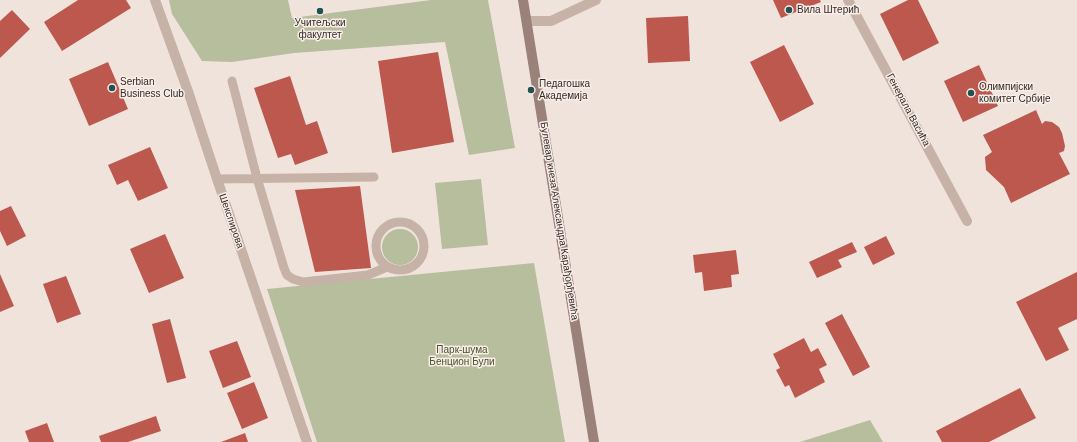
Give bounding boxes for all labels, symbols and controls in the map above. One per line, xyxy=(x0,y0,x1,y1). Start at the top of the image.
place label: Вила Штерић xyxy=(797,4,859,16)
marker: Вила Штерић xyxy=(784,5,794,15)
marker: Учитељски факултет xyxy=(315,6,325,16)
place label: Учитељски факултет xyxy=(294,17,346,40)
street label: Генерала Васића xyxy=(884,72,932,148)
place label: Serbian Business Club xyxy=(120,76,184,100)
place label: Педагошка Академија xyxy=(539,78,590,102)
place label: Олимпијски комитет Србије xyxy=(979,81,1050,104)
marker: Serbian Business Club xyxy=(107,83,117,93)
marker: Педагошка Академија xyxy=(526,85,536,95)
marker: Олимпијски комитет Србије xyxy=(966,88,976,98)
street label: Булевар кнеза Александра Карађорђевића xyxy=(537,121,581,321)
street label: Шекспирова xyxy=(216,192,246,250)
park label: Парк-шума Бенцион Були xyxy=(429,344,495,368)

